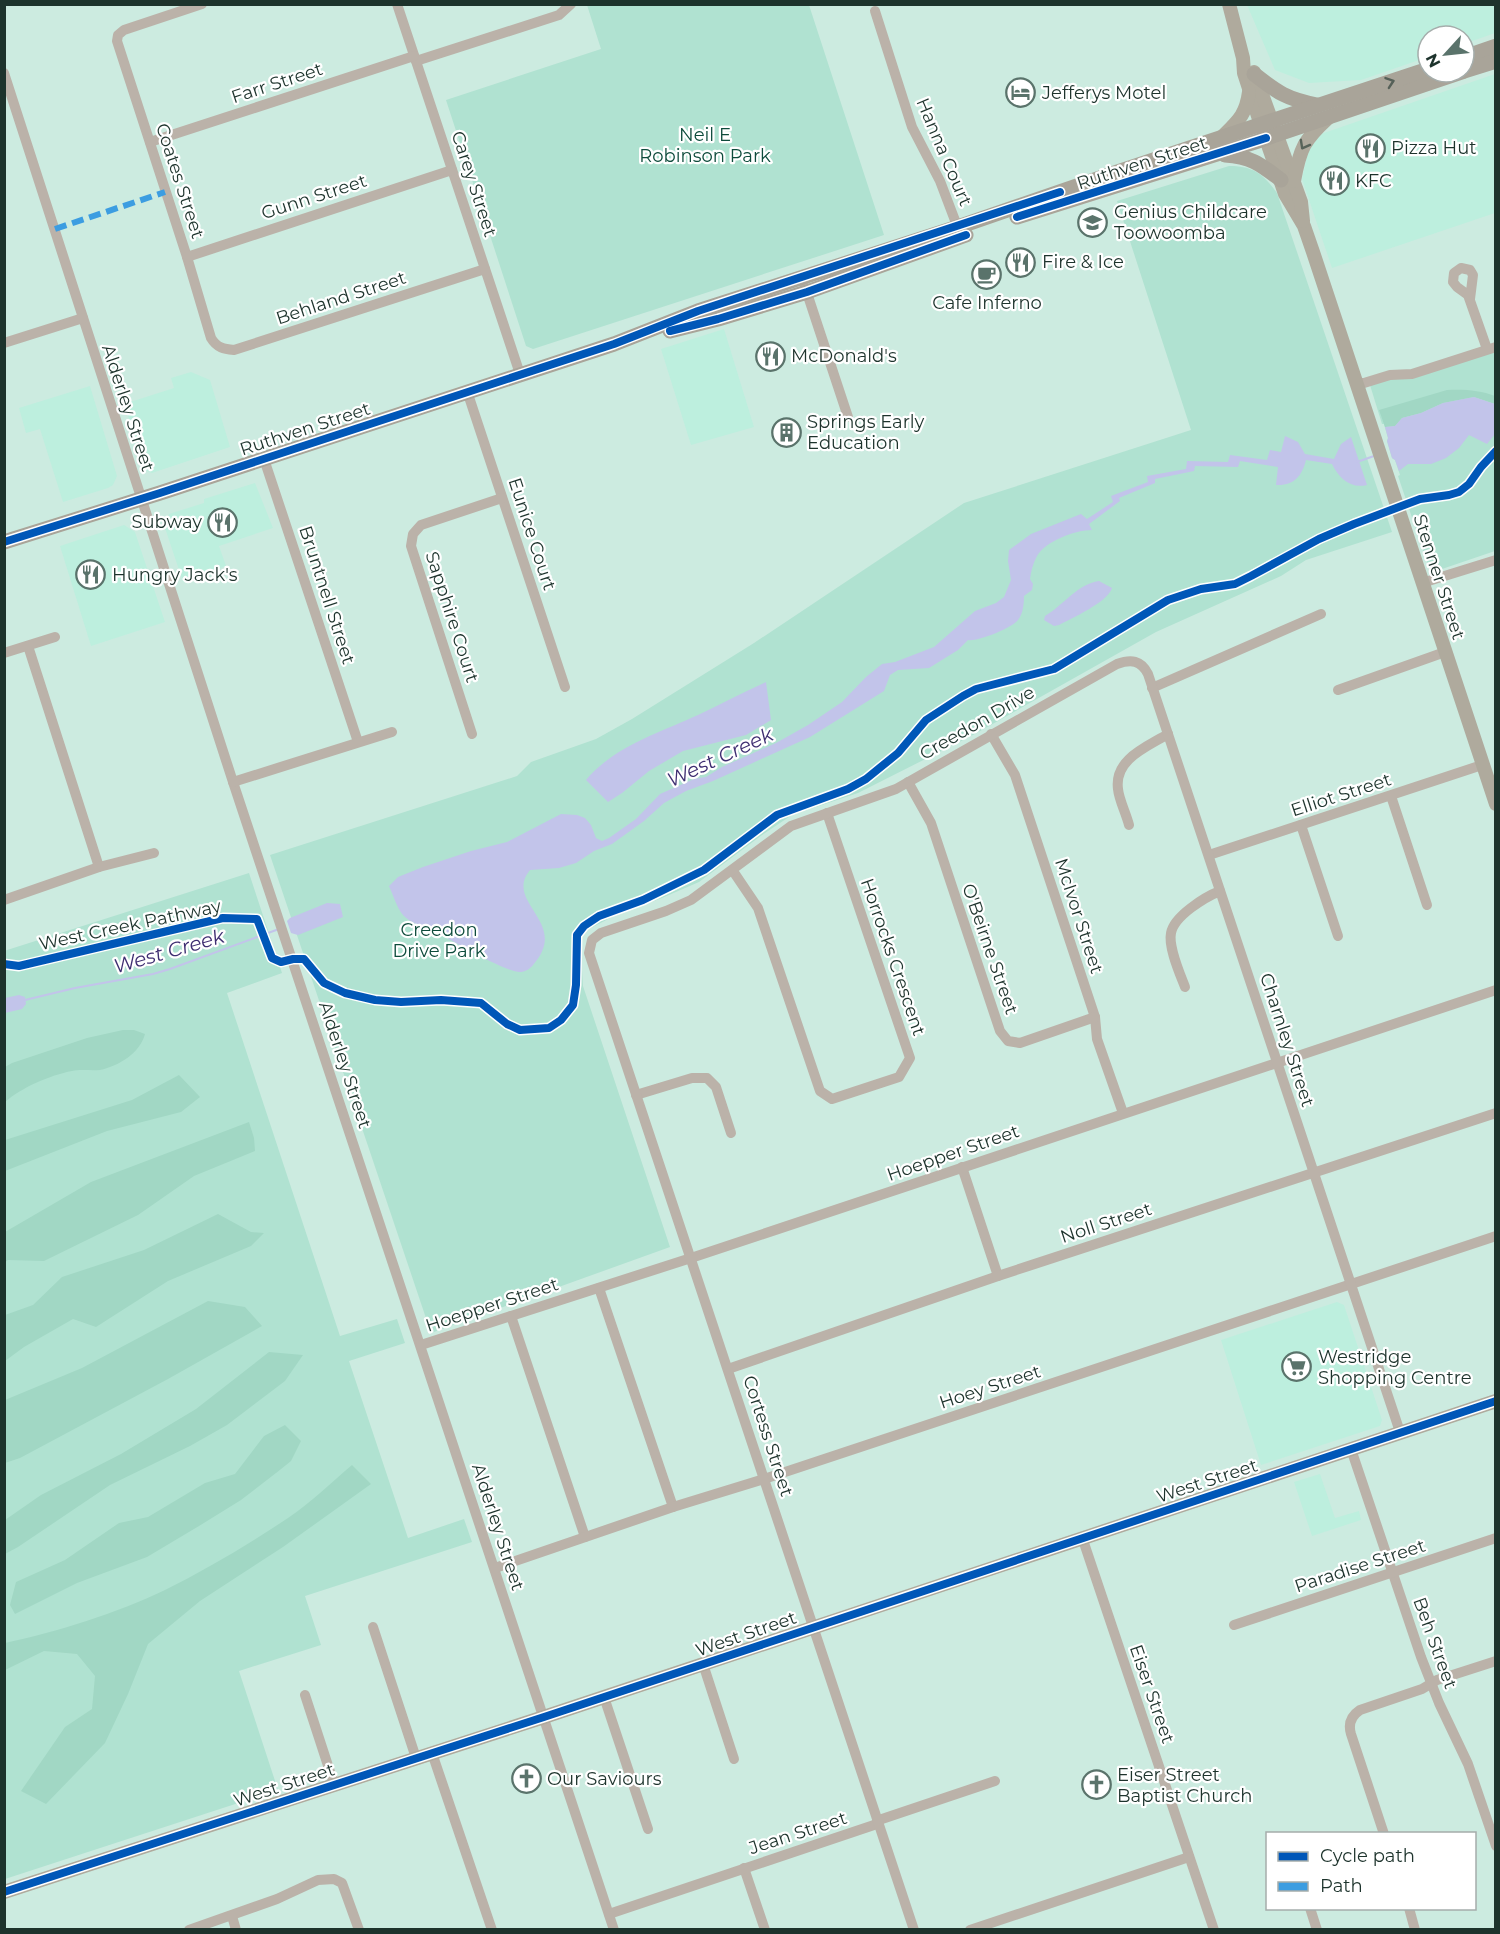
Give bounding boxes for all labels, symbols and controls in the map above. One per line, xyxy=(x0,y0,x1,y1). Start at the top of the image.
north arrow xyxy=(1416,24,1476,84)
text: N xyxy=(1422,51,1444,71)
street label: Farr Street xyxy=(228,58,326,108)
one-way arrow xyxy=(1384,76,1395,89)
hotel icon: Jefferys Motel xyxy=(1005,77,1037,109)
place label: Jefferys Motel xyxy=(1041,82,1166,104)
street label: Hanna Court xyxy=(911,95,977,209)
street label: Coates Street xyxy=(151,121,209,241)
park label: Neil E Robinson Park xyxy=(639,124,771,167)
street label: Carey Street xyxy=(447,128,501,240)
street label: Ruthven Street xyxy=(1074,132,1210,194)
restaurant icon: Pizza Hut xyxy=(1354,132,1386,164)
place label: Pizza Hut xyxy=(1391,137,1477,159)
one-way arrow xyxy=(1300,139,1311,149)
restaurant icon: KFC xyxy=(1318,165,1350,197)
street label: Gunn Street xyxy=(259,170,369,224)
place label: KFC xyxy=(1355,170,1392,192)
place label: Genius Childcare Toowoomba xyxy=(1114,201,1267,244)
school or university icon: Genius Childcare Toowoomba xyxy=(1077,206,1109,238)
restaurant icon: Fire & Ice xyxy=(1005,246,1037,278)
place label: Fire & Ice xyxy=(1042,251,1124,273)
cafe icon: Cafe Inferno xyxy=(971,258,1003,290)
street label: Behland Street xyxy=(273,267,409,329)
place label: Cafe Inferno xyxy=(932,292,1042,314)
restaurant icon: McDonald's xyxy=(754,340,786,372)
street label: Alderley Street xyxy=(97,342,159,474)
place label: McDonald's xyxy=(791,345,897,367)
street label: Ruthven Street xyxy=(237,398,373,460)
place label: Springs Early Education xyxy=(807,411,925,454)
building icon: Springs Early Education xyxy=(770,416,802,448)
street label: Eunice Court xyxy=(503,475,561,593)
restaurant icon: Subway xyxy=(207,506,239,538)
place label: Subway xyxy=(131,511,202,533)
street label: Stenner Street xyxy=(1408,512,1470,642)
street label: Bruntnell Street xyxy=(294,523,360,667)
street label: Sapphire Court xyxy=(420,549,484,685)
restaurant icon: Hungry Jack's xyxy=(75,559,107,591)
place label: Hungry Jack's xyxy=(112,564,238,586)
street label: Creedon Drive xyxy=(916,681,1038,765)
water label: West Creek xyxy=(663,722,778,792)
street label: Elliot Street xyxy=(1288,768,1394,822)
street label: McIvor Street xyxy=(1050,856,1108,976)
street label: Horrocks Crescent xyxy=(856,875,930,1039)
street label: O'Beirne Street xyxy=(957,881,1023,1017)
street label: West Creek Pathway xyxy=(37,895,223,955)
park label: Creedon Drive Park xyxy=(393,919,486,962)
water label: West Creek xyxy=(111,924,227,978)
street label: Charnley Street xyxy=(1255,970,1319,1110)
street label: Alderley Street xyxy=(314,999,376,1131)
street label: Hoepper Street xyxy=(884,1120,1022,1186)
street label: Noll Street xyxy=(1058,1198,1154,1248)
street label: Hoepper Street xyxy=(423,1273,561,1337)
place label: Westridge Shopping Centre xyxy=(1318,1346,1472,1389)
supermarket icon: Westridge Shopping Centre xyxy=(1281,1351,1313,1383)
street label: Hoey Street xyxy=(936,1360,1044,1414)
street label: Cortess Street xyxy=(738,1373,798,1499)
street label: West Street xyxy=(1154,1454,1260,1508)
street label: Alderley Street xyxy=(467,1461,529,1593)
street label: Paradise Street xyxy=(1292,1534,1428,1598)
street label: Beh Street xyxy=(1408,1594,1462,1692)
street label: West Street xyxy=(693,1606,799,1662)
street label: Eiser Street xyxy=(1125,1642,1179,1746)
street label: West Street xyxy=(231,1758,337,1812)
church icon: Our Saviours xyxy=(510,1763,542,1795)
place label: Eiser Street Baptist Church xyxy=(1117,1764,1253,1807)
place label: Our Saviours xyxy=(547,1768,662,1790)
church icon: Eiser Street Baptist Church xyxy=(1080,1769,1112,1801)
street label: Jean Street xyxy=(745,1807,850,1859)
legend xyxy=(1266,1832,1476,1910)
text: Cycle path xyxy=(1320,1845,1415,1867)
text: Path xyxy=(1320,1875,1363,1897)

